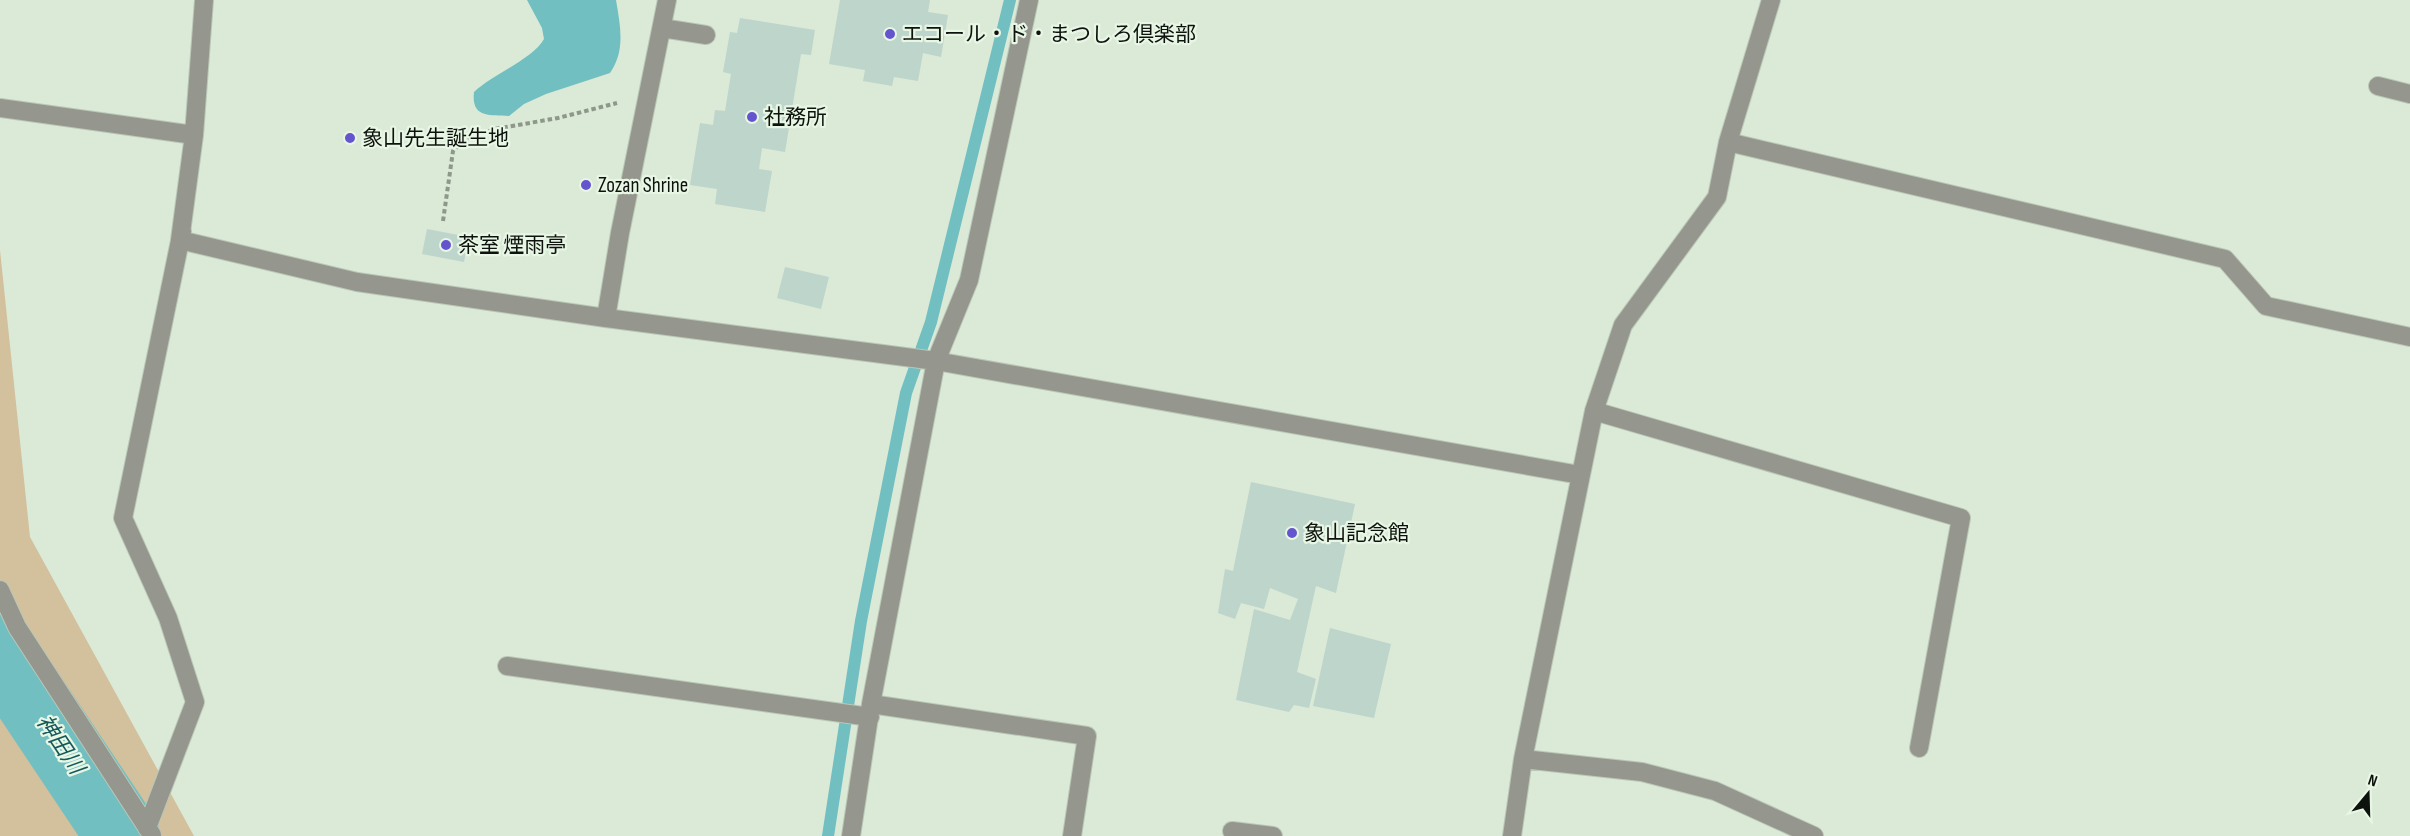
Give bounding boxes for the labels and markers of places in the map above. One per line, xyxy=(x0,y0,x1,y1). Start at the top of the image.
place label: エコール・ド・まつしろ倶楽部 xyxy=(902,22,1196,47)
marker: エコール・ド・まつしろ倶楽部 xyxy=(883,27,897,41)
place label: 社務所 xyxy=(764,105,827,130)
marker: 社務所 xyxy=(745,110,759,124)
place label: 象山先生誕生地 xyxy=(362,126,509,151)
marker: 象山先生誕生地 xyxy=(343,131,357,145)
place label: Zozan Shrine xyxy=(598,173,688,198)
marker: Zozan Shrine xyxy=(579,178,593,192)
place label: 茶室 煙雨亭 xyxy=(458,233,566,258)
marker: 茶室 煙雨亭 xyxy=(439,238,453,252)
place label: 象山記念館 xyxy=(1304,521,1409,546)
marker: 象山記念館 xyxy=(1285,526,1299,540)

